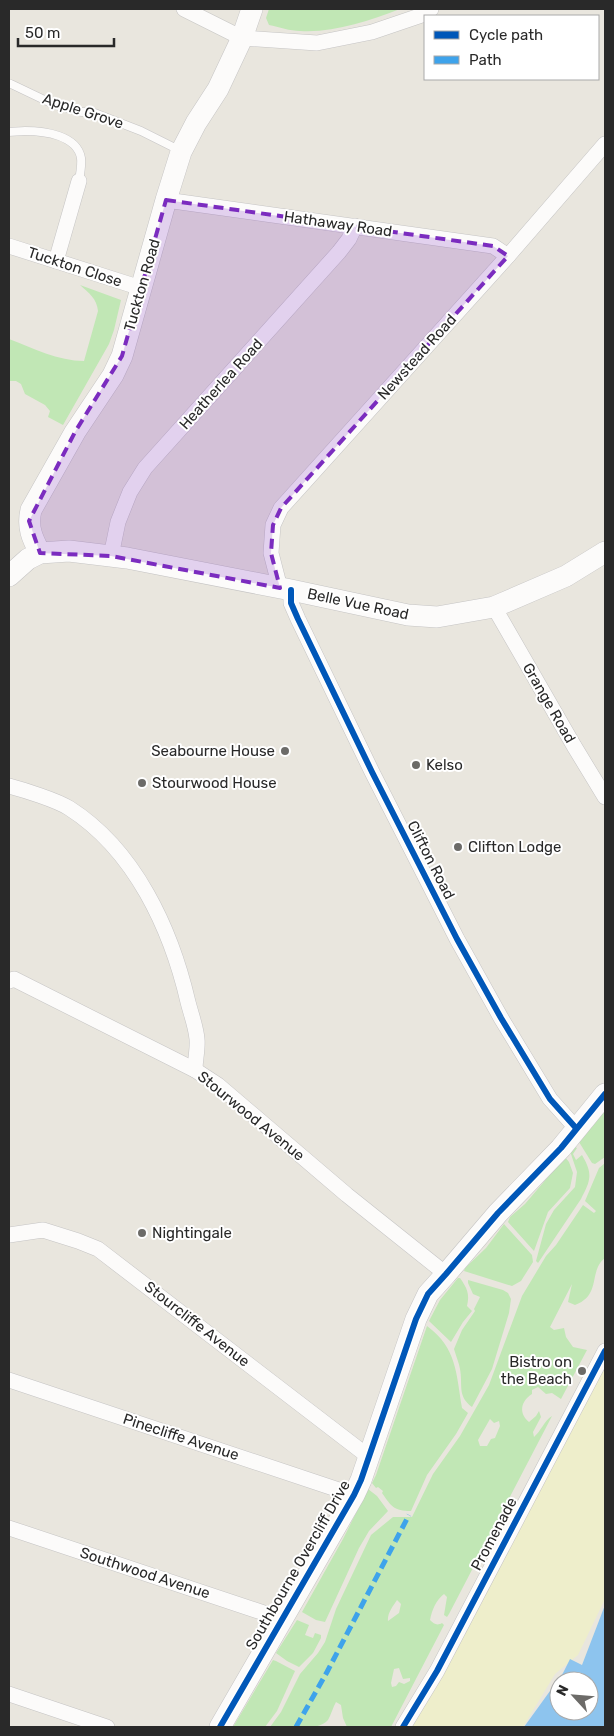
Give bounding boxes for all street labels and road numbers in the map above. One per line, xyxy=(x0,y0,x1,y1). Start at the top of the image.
street label: Apple Grove xyxy=(40,89,126,133)
street label: Hathaway Road xyxy=(283,207,393,241)
street label: Tuckton Road xyxy=(120,237,164,333)
street label: Tuckton Close xyxy=(26,243,124,291)
street label: Newstead Road xyxy=(374,311,460,403)
street label: Heatherlea Road xyxy=(176,335,266,433)
street label: Belle Vue Road xyxy=(306,584,410,624)
street label: Grange Road xyxy=(519,660,579,746)
street label: Clifton Road xyxy=(403,818,459,902)
street label: Stourwood Avenue xyxy=(194,1067,308,1165)
street label: Stourcliffe Avenue xyxy=(141,1277,253,1371)
street label: Pinecliffe Avenue xyxy=(121,1410,241,1464)
street label: Southbourne Overcliff Drive xyxy=(242,1477,354,1653)
street label: Promenade xyxy=(467,1494,521,1574)
street label: Southwood Avenue xyxy=(78,1543,212,1603)

